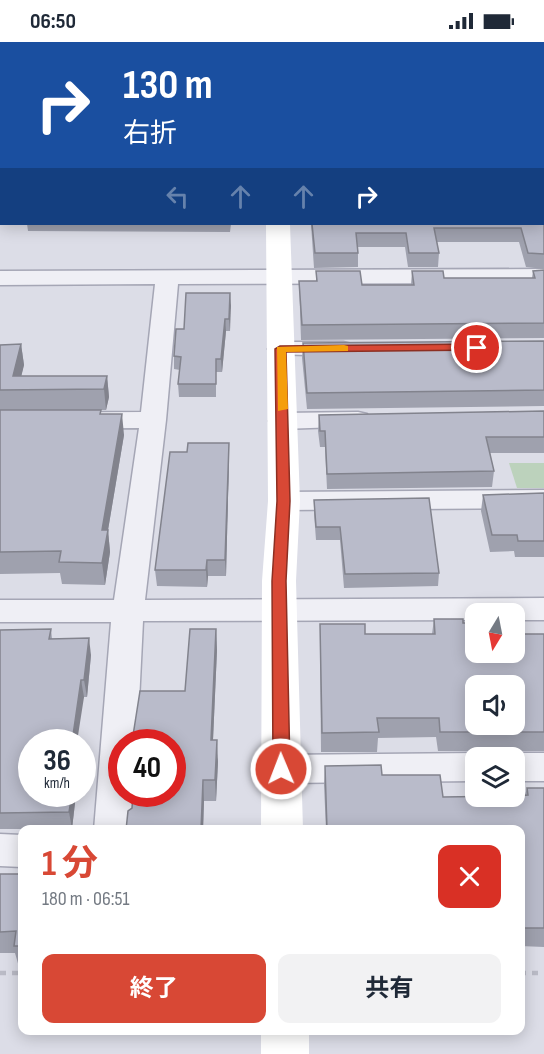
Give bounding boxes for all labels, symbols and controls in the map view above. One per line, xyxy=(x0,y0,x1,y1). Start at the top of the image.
text: 06:50 xyxy=(30,8,76,35)
text: 130 m xyxy=(123,60,213,111)
icon: right xyxy=(24,66,102,144)
text: 右折 xyxy=(123,118,177,150)
icon: left xyxy=(161,180,194,213)
icon: ahead xyxy=(224,180,257,213)
icon: ahead xyxy=(287,180,320,213)
icon: right xyxy=(350,180,383,213)
pin xyxy=(451,322,502,373)
icon: arrive xyxy=(460,331,493,364)
north arrow xyxy=(465,603,525,663)
map controls xyxy=(465,603,525,807)
button: sound xyxy=(465,675,525,735)
speed limit sign: 40 xyxy=(108,729,186,807)
position arrow xyxy=(249,737,313,801)
text: 36 xyxy=(43,743,71,779)
button: layers xyxy=(465,747,525,807)
text: km/h xyxy=(44,774,70,793)
text: 1 分 xyxy=(42,843,98,886)
button: close xyxy=(438,845,501,908)
text: 180 m · 06:51 xyxy=(42,887,130,911)
button: 終了 xyxy=(42,954,266,1023)
button: 共有 xyxy=(278,954,501,1023)

